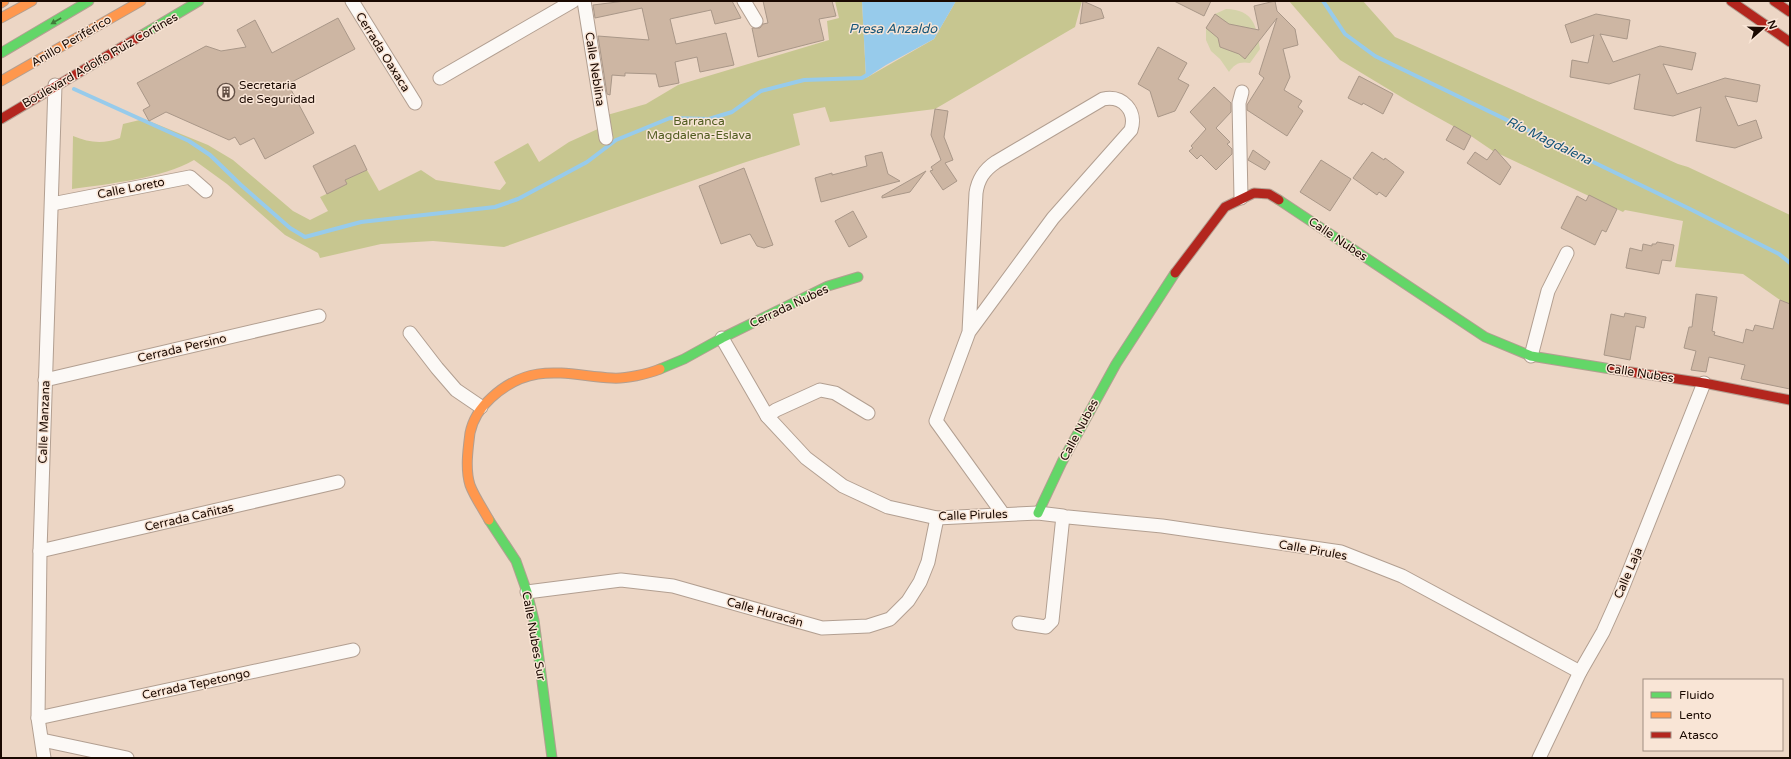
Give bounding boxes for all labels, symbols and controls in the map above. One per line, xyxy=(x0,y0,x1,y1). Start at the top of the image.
north arrow xyxy=(1743,8,1783,48)
street label: Boulevard Adolfo Ruiz Cortines xyxy=(20,9,181,110)
street label: Cerrada Oaxaca xyxy=(353,10,413,94)
street label: Anillo Periférico xyxy=(28,12,114,70)
one-way arrow xyxy=(50,17,62,24)
text: N xyxy=(1764,18,1780,31)
water label: Presa Anzaldo xyxy=(849,21,938,37)
street label: Calle Neblina xyxy=(582,31,608,107)
place label: Secretaria de Seguridad xyxy=(239,78,315,106)
building icon: Secretaria de Seguridad xyxy=(216,82,236,102)
water label: Río Magdalena xyxy=(1504,113,1595,169)
park label: Barranca Magdalena-Eslava xyxy=(647,114,751,142)
street label: Calle Loreto xyxy=(96,175,166,201)
street label: Calle Nubes xyxy=(1306,214,1370,264)
street label: Cerrada Nubes xyxy=(747,282,831,330)
street label: Cerrada Persino xyxy=(136,331,228,365)
street label: Calle Nubes xyxy=(1605,361,1675,385)
street label: Calle Manzana xyxy=(36,380,52,464)
street label: Calle Nubes xyxy=(1057,397,1101,463)
street label: Cerrada Cañitas xyxy=(143,500,235,534)
street label: Calle Pirules xyxy=(938,507,1008,523)
street label: Calle Pirules xyxy=(1278,537,1349,563)
street label: Calle Laja xyxy=(1611,545,1645,601)
street label: Calle Nubes Sur xyxy=(519,590,549,682)
street label: Calle Huracán xyxy=(725,594,805,630)
street label: Cerrada Tepetongo xyxy=(141,666,251,702)
legend xyxy=(1643,679,1783,751)
text: Fluido xyxy=(1679,688,1714,702)
text: Lento xyxy=(1679,708,1712,722)
text: Atasco xyxy=(1679,728,1718,742)

